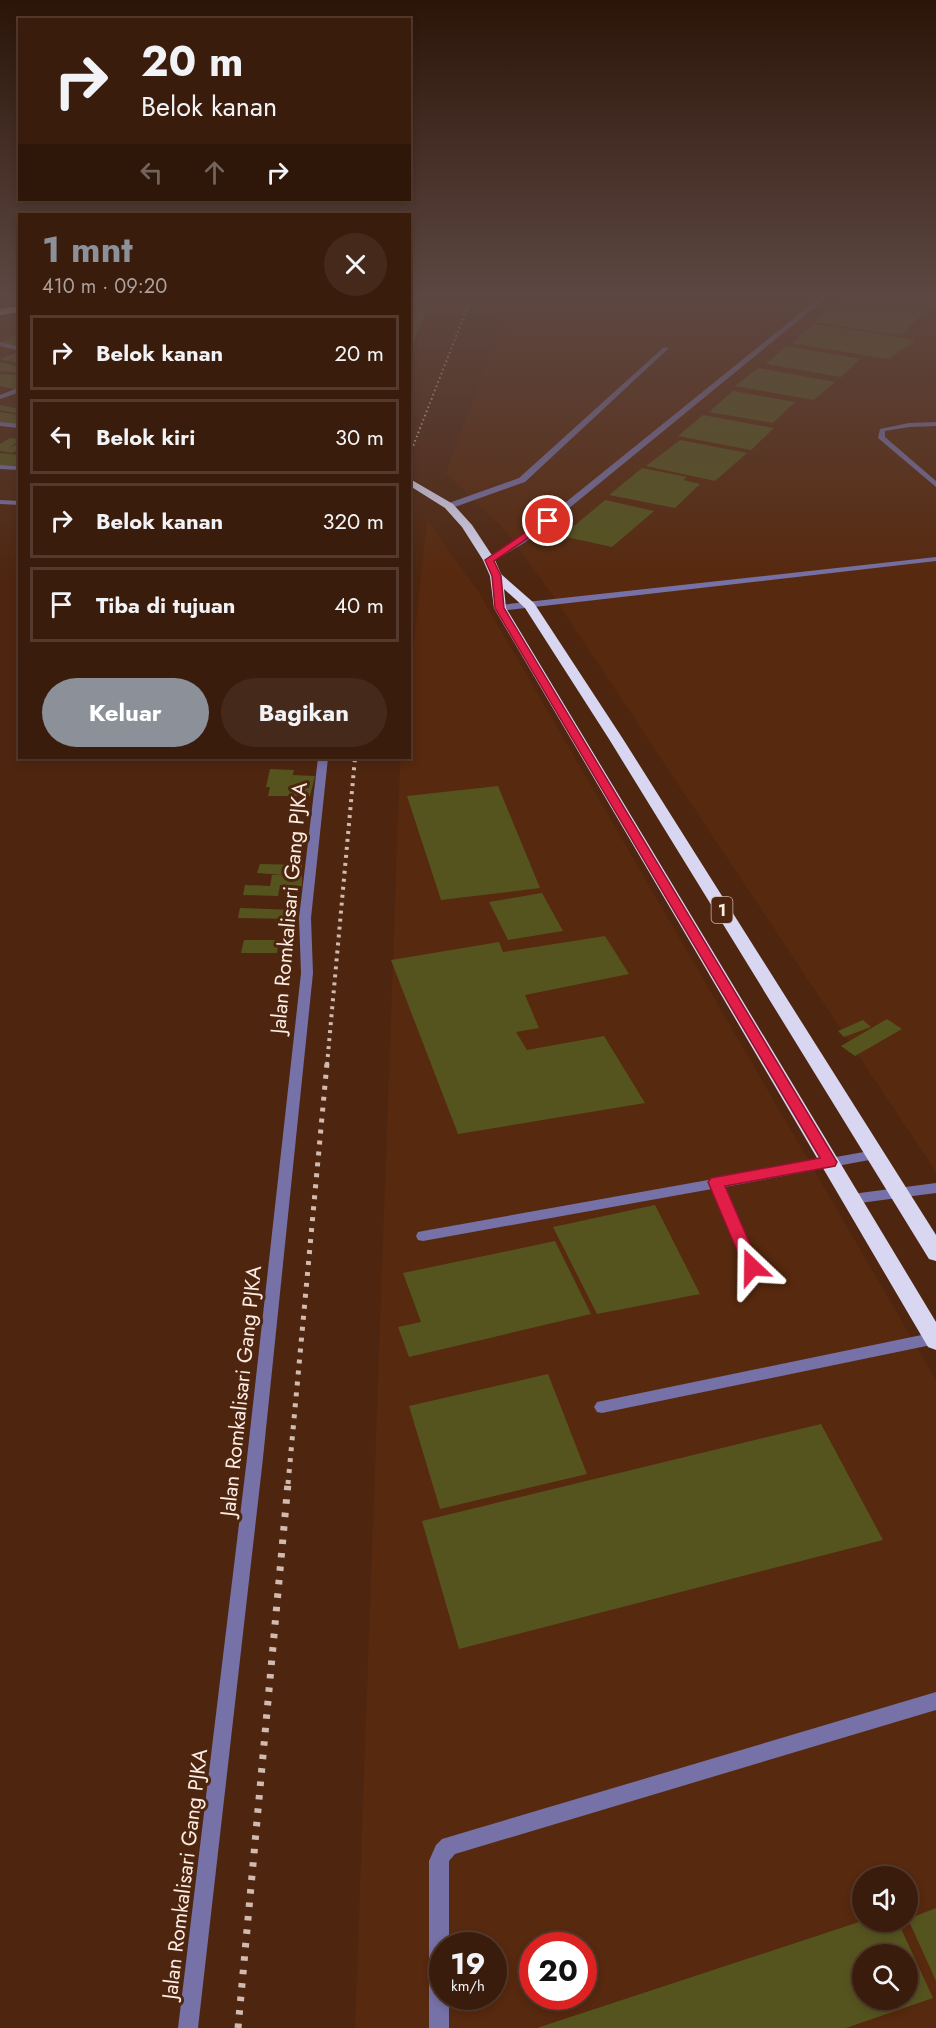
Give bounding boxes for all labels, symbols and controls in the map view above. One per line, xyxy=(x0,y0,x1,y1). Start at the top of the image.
text: 20 m xyxy=(141,31,243,92)
icon: right xyxy=(42,42,120,120)
text: Belok kanan xyxy=(141,87,277,126)
icon: left xyxy=(135,156,168,189)
icon: ahead xyxy=(198,156,231,189)
icon: right xyxy=(261,156,294,189)
text: 1 mnt xyxy=(42,223,133,275)
button: close xyxy=(324,233,387,296)
text: 410 m · 09:20 xyxy=(42,272,167,301)
icon: right xyxy=(45,336,78,369)
text: Belok kanan xyxy=(96,337,223,369)
text: 20 m xyxy=(335,337,384,369)
icon: left xyxy=(45,420,78,453)
text: Belok kiri xyxy=(96,421,195,453)
text: 30 m xyxy=(335,421,384,453)
pin xyxy=(522,495,573,546)
icon: right xyxy=(45,504,78,537)
icon: arrive xyxy=(531,504,564,537)
text: Belok kanan xyxy=(96,505,223,537)
text: 320 m xyxy=(323,505,384,537)
icon: arrive xyxy=(45,588,78,621)
text: Tiba di tujuan xyxy=(96,589,235,621)
text: 40 m xyxy=(334,589,384,621)
button: Keluar xyxy=(42,678,209,747)
button: Bagikan xyxy=(221,678,387,747)
street label: Jalan Romkalisari Gang PJKA xyxy=(263,781,315,1038)
road number: 1 xyxy=(712,897,732,923)
position arrow xyxy=(720,1235,784,1299)
street label: Jalan Romkalisari Gang PJKA xyxy=(213,1264,269,1521)
street label: Jalan Romkalisari Gang PJKA xyxy=(154,1747,215,2004)
map controls xyxy=(852,1866,918,2010)
button: sound xyxy=(852,1866,918,1932)
speed limit sign: 20 xyxy=(519,1932,597,2010)
text: 19 xyxy=(450,1942,486,1985)
button: search xyxy=(852,1944,918,2010)
text: km/h xyxy=(451,1975,485,1997)

